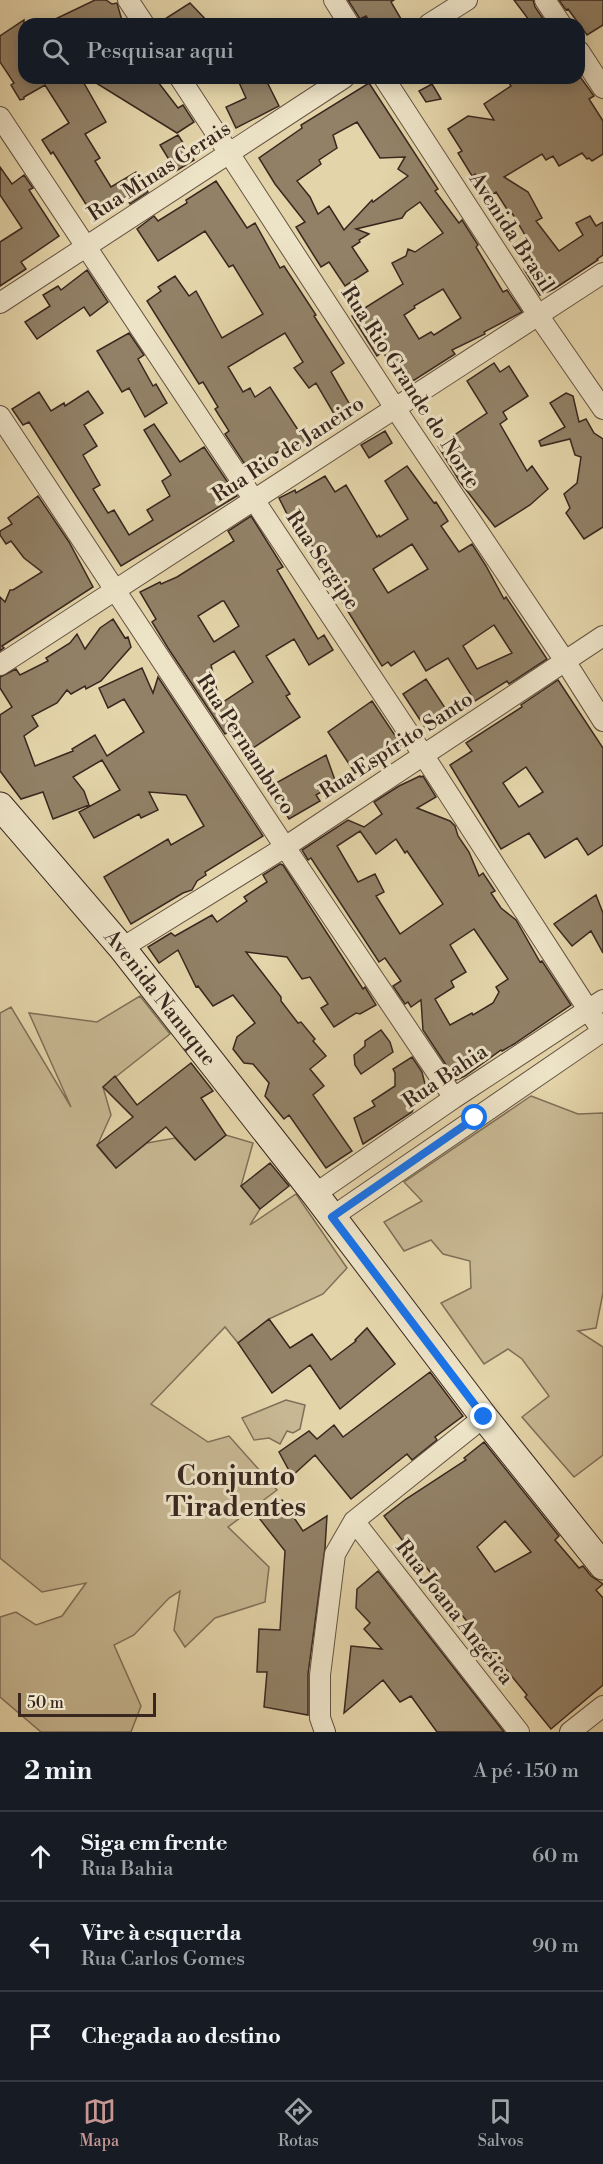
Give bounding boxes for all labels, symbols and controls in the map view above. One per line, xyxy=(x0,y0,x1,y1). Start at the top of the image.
search box xyxy=(18,18,585,84)
icon: search xyxy=(39,35,72,68)
text: Pesquisar aqui xyxy=(87,38,234,65)
street label: Rua Minas Gerais xyxy=(83,116,236,228)
street label: Avenida Brasil xyxy=(462,167,559,297)
street label: Rua Rio Grande do Norte xyxy=(335,281,485,494)
street label: Rua Rio de Janeiro xyxy=(208,391,369,509)
street label: Rua Sergipe xyxy=(280,506,365,615)
street label: Rua Pernambuco xyxy=(190,669,300,820)
street label: Rua Espírito Santo xyxy=(315,686,478,805)
street label: Avenida Nanuque xyxy=(97,924,222,1072)
street label: Rua Bahia xyxy=(398,1039,493,1115)
route start xyxy=(461,1104,487,1130)
route end xyxy=(470,1403,496,1429)
district label: Conjunto Tiradentes xyxy=(166,1460,306,1525)
street label: Rua Joana Angéica xyxy=(390,1535,519,1691)
scale bar xyxy=(18,1690,156,1718)
text: 50 m xyxy=(27,1693,64,1713)
text: 2 min xyxy=(24,1755,92,1787)
text: A pé · 150 m xyxy=(473,1759,579,1784)
text: Siga em frente xyxy=(81,1830,228,1857)
icon: ahead xyxy=(24,1840,57,1873)
text: 60 m xyxy=(532,1844,579,1869)
text: Rua Bahia xyxy=(81,1857,173,1882)
text: Vire à esquerda xyxy=(81,1920,241,1947)
icon: left xyxy=(24,1930,57,1963)
text: 90 m xyxy=(532,1934,579,1959)
text: Rua Carlos Gomes xyxy=(81,1947,245,1972)
icon: arrive xyxy=(24,2020,57,2053)
text: Chegada ao destino xyxy=(81,2023,281,2050)
tab: Mapa xyxy=(79,2095,119,2151)
tab: Rotas xyxy=(278,2095,319,2151)
tab: Salvos xyxy=(478,2095,524,2151)

